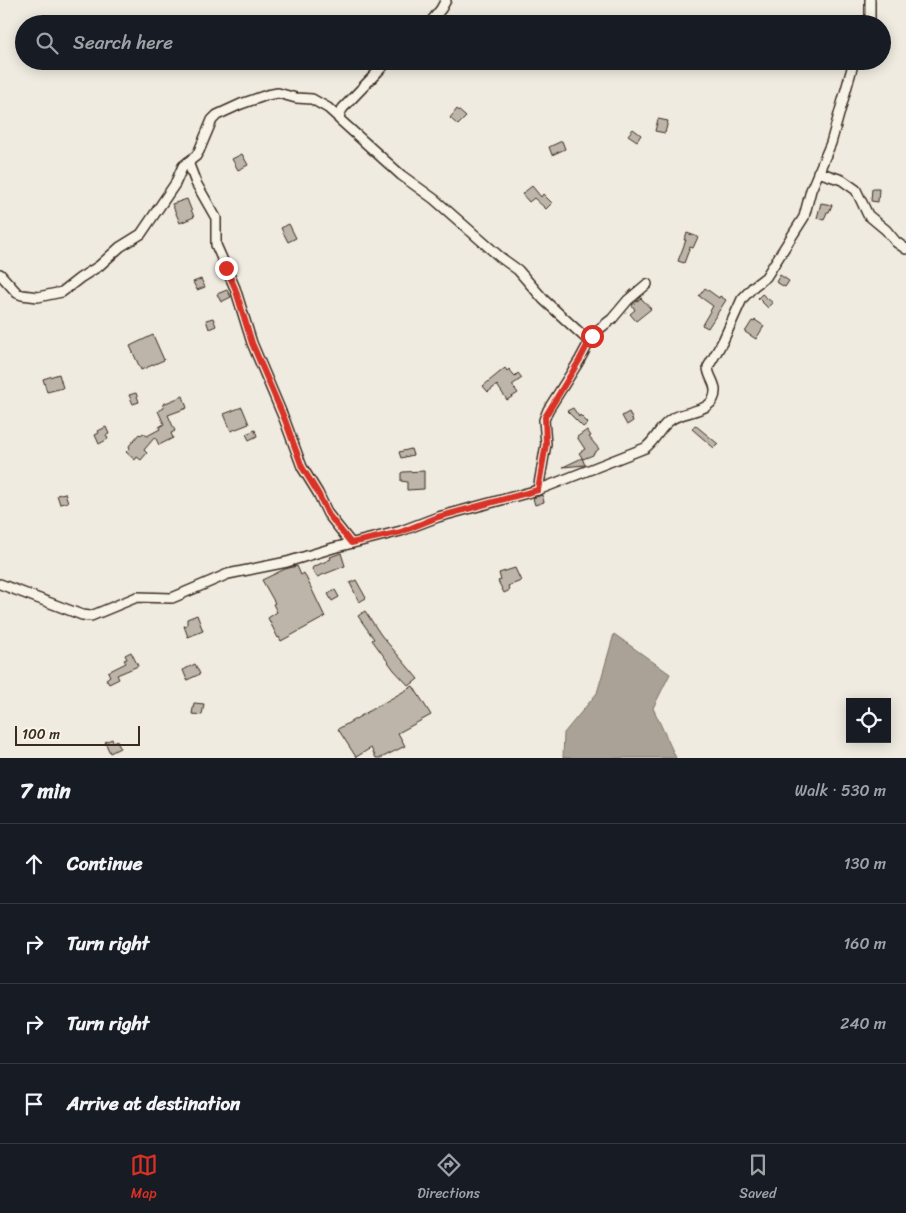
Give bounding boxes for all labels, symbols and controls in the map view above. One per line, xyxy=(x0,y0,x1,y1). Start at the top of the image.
search box xyxy=(15,15,891,70)
text: Search here xyxy=(73,26,173,59)
icon: search xyxy=(33,29,61,57)
route end xyxy=(215,257,238,280)
route start xyxy=(581,325,604,348)
map controls xyxy=(846,698,891,743)
button: locate xyxy=(846,698,891,743)
text: 100 m xyxy=(22,722,60,747)
scale bar xyxy=(15,723,140,746)
text: 7 min xyxy=(20,772,71,810)
text: Walk · 530 m xyxy=(795,776,886,805)
text: Continue xyxy=(67,847,143,880)
text: 130 m xyxy=(844,849,886,878)
icon: ahead xyxy=(20,850,48,878)
text: Turn right xyxy=(67,927,149,960)
text: 160 m xyxy=(843,929,886,958)
icon: right xyxy=(20,930,48,958)
text: Turn right xyxy=(67,1007,149,1040)
text: 240 m xyxy=(840,1009,886,1038)
icon: right xyxy=(20,1010,48,1038)
text: Arrive at destination xyxy=(67,1087,240,1120)
icon: arrive xyxy=(20,1090,48,1118)
tab: Map xyxy=(130,1151,158,1206)
tab: Directions xyxy=(417,1151,480,1206)
tab: Saved xyxy=(739,1151,776,1206)

